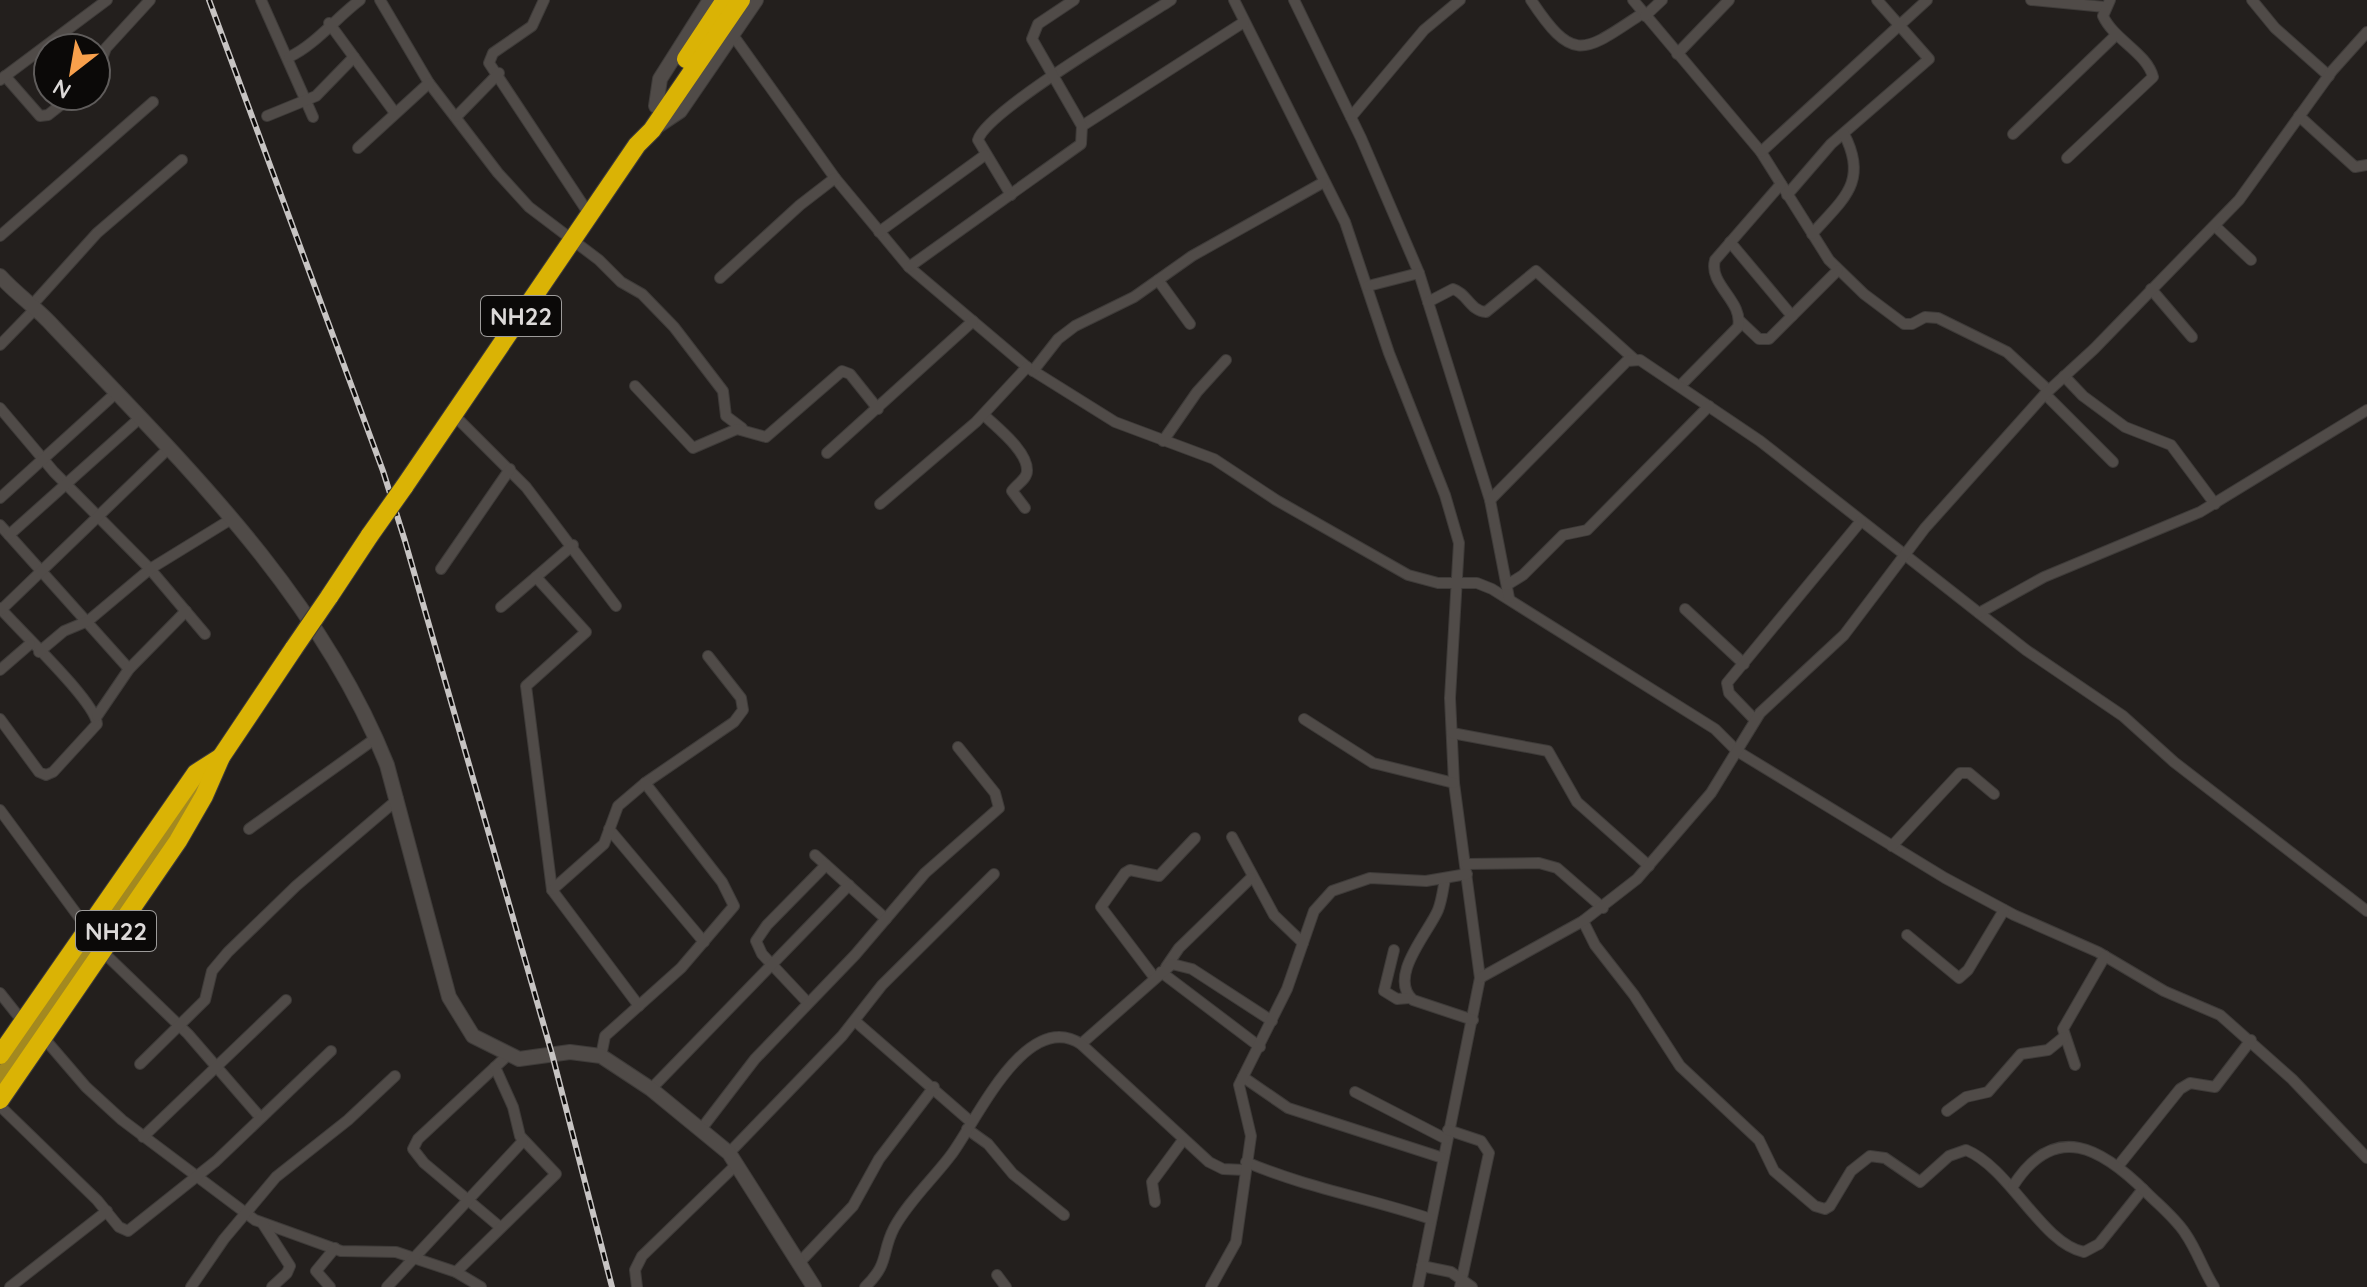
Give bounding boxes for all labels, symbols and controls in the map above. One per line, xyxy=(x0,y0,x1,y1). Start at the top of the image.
north arrow xyxy=(32,32,112,112)
text: N xyxy=(48,73,76,105)
road number: NH22 xyxy=(481,296,561,336)
road number: NH22 xyxy=(76,911,156,951)

